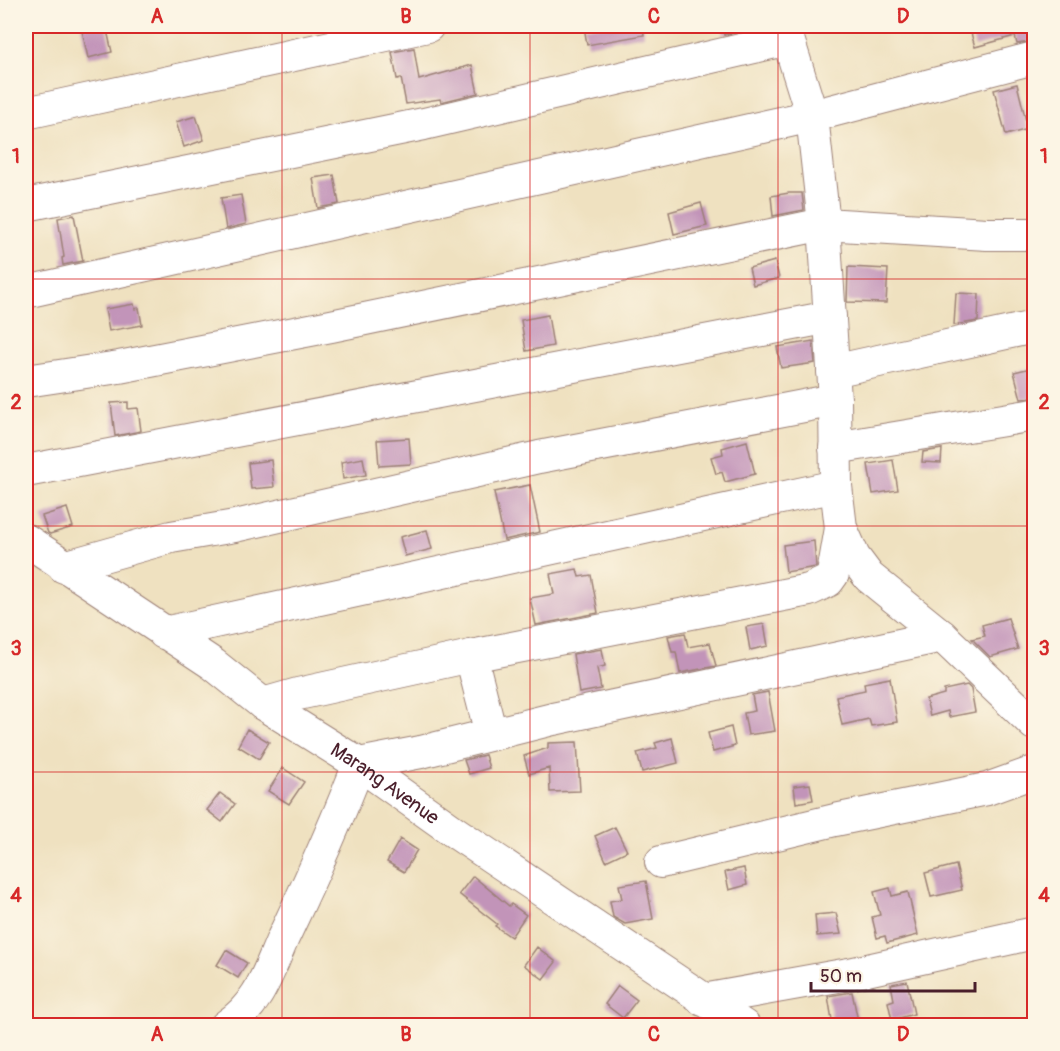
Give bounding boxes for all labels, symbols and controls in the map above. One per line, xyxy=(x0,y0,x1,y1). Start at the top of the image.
text: A xyxy=(151,4,164,29)
text: B xyxy=(400,4,412,29)
text: C xyxy=(648,4,660,29)
text: D xyxy=(897,4,910,29)
text: 1 xyxy=(12,144,20,169)
text: 1 xyxy=(1040,144,1048,169)
text: 2 xyxy=(10,390,22,415)
text: 2 xyxy=(1038,390,1050,415)
text: 3 xyxy=(10,636,22,661)
text: 3 xyxy=(1038,636,1050,661)
street label: Marang Avenue xyxy=(326,737,444,830)
text: 4 xyxy=(10,883,22,908)
text: 4 xyxy=(1038,883,1050,908)
scale bar xyxy=(811,955,974,993)
text: 50 m xyxy=(820,965,862,988)
text: A xyxy=(151,1022,164,1047)
text: B xyxy=(400,1022,412,1047)
text: C xyxy=(648,1022,660,1047)
text: D xyxy=(897,1022,910,1047)

